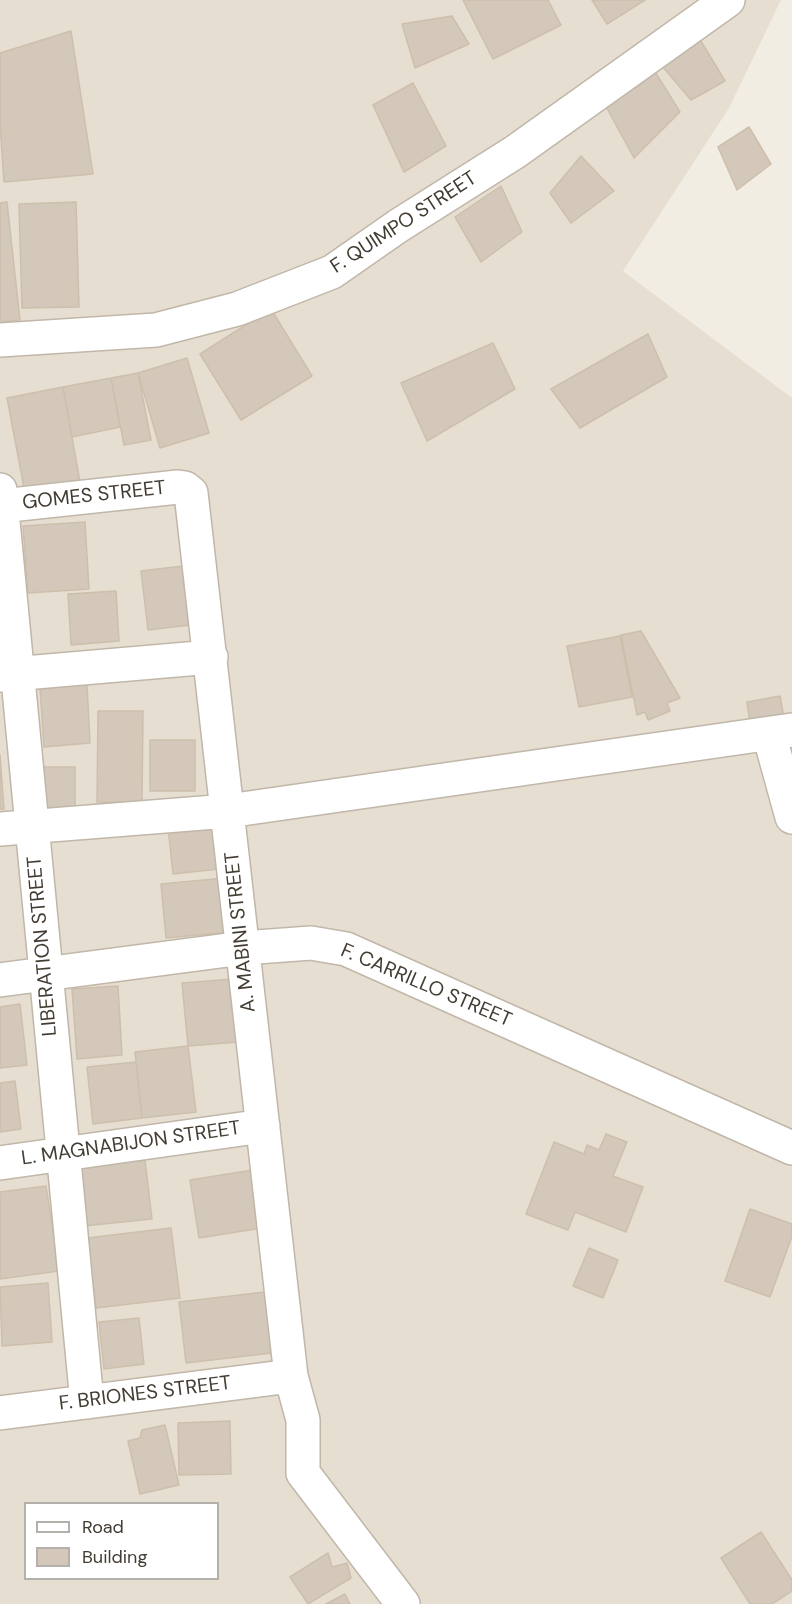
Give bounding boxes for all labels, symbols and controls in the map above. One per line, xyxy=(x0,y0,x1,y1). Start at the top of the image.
street label: F. QUIMPO STREET xyxy=(326,167,482,279)
street label: GOMES STREET xyxy=(21,477,167,515)
street label: A. MABINI STREET xyxy=(221,850,261,1014)
street label: LIBERATION STREET xyxy=(23,855,63,1037)
street label: F. CARRILLO STREET xyxy=(337,939,515,1033)
street label: L. MAGNABIJON STREET xyxy=(20,1117,242,1171)
street label: F. BRIONES STREET xyxy=(58,1372,232,1416)
legend xyxy=(24,1502,219,1580)
text: Road xyxy=(82,1515,124,1539)
text: Building xyxy=(82,1545,147,1569)

